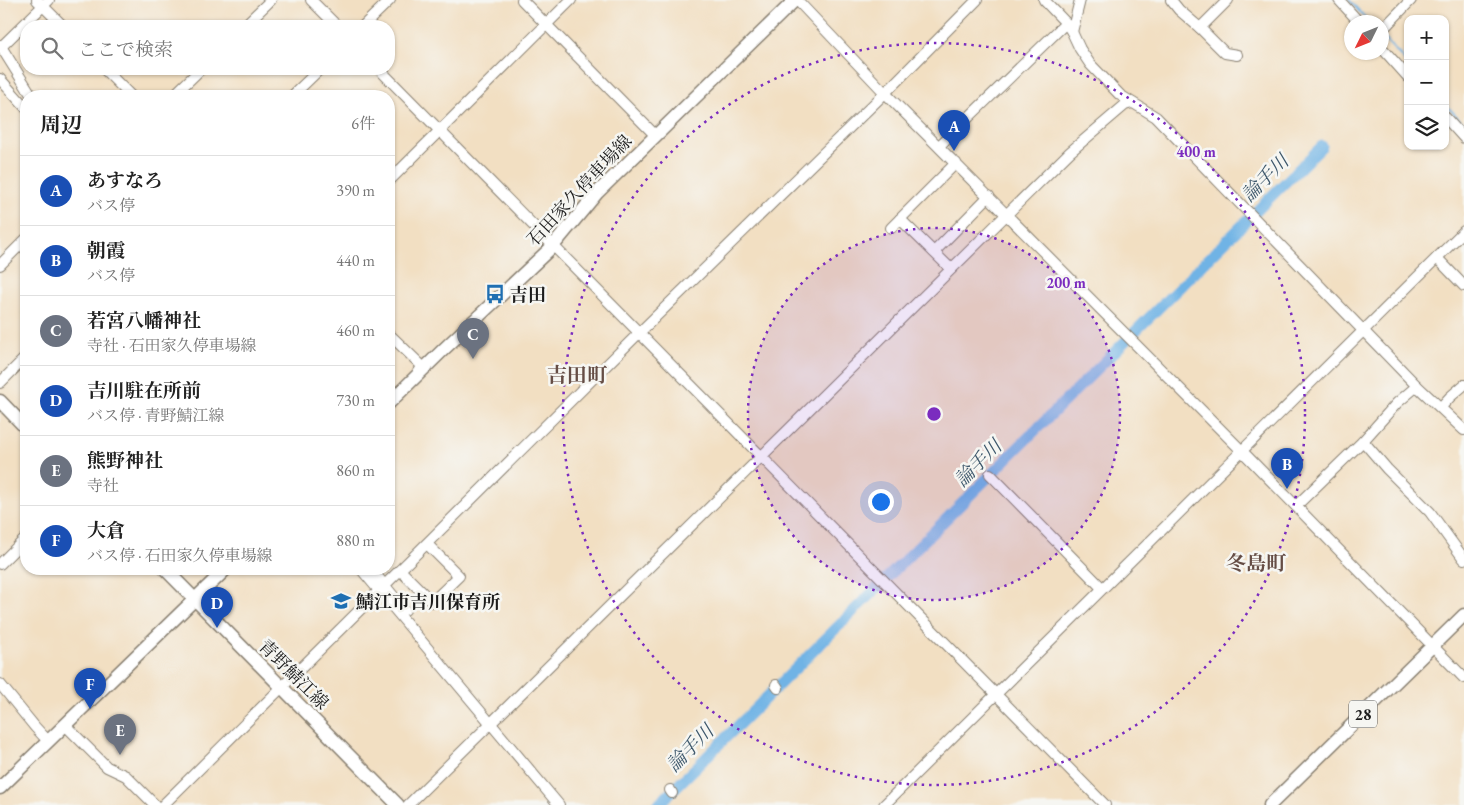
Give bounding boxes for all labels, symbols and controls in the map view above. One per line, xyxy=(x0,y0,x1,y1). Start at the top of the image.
north arrow xyxy=(1344,15,1389,60)
map controls xyxy=(1404,15,1449,150)
button: + xyxy=(1404,15,1449,60)
search box xyxy=(20,20,395,75)
icon: search xyxy=(38,34,66,62)
text: ここで検索 xyxy=(78,37,173,62)
button: − xyxy=(1404,60,1449,105)
button: layers xyxy=(1404,105,1449,150)
pin: A xyxy=(938,110,970,151)
text: 周辺 xyxy=(40,111,82,138)
text: 6件 xyxy=(351,113,375,134)
street label: 石田家久停車場線 xyxy=(521,129,637,251)
text: 400 m xyxy=(1176,142,1216,161)
water label: 論手川 xyxy=(1236,148,1295,207)
text: あすなろ xyxy=(87,168,163,193)
text: A xyxy=(50,180,62,201)
text: 390 m xyxy=(336,180,375,201)
text: バス停 xyxy=(87,195,135,216)
text: 朝霞 xyxy=(87,238,125,263)
text: B xyxy=(51,250,61,271)
text: 440 m xyxy=(336,250,375,271)
text: バス停 xyxy=(87,265,135,286)
text: 200 m xyxy=(1046,273,1086,292)
bus stop icon: 吉田 xyxy=(484,283,506,305)
place label: 吉田 xyxy=(510,283,546,306)
text: 若宮八幡神社 xyxy=(87,308,201,333)
pin: C xyxy=(457,318,489,359)
text: C xyxy=(50,320,62,341)
text: 460 m xyxy=(336,320,375,341)
text: 寺社 · 石田家久停車場線 xyxy=(87,335,257,356)
district label: 吉田町 xyxy=(547,362,608,388)
text: 吉川駐在所前 xyxy=(87,378,201,403)
text: D xyxy=(50,390,62,411)
text: 730 m xyxy=(336,390,375,411)
text: バス停 · 青野鯖江線 xyxy=(87,405,225,426)
centre of rings xyxy=(925,405,943,423)
water label: 論手川 xyxy=(949,433,1008,492)
text: 熊野神社 xyxy=(87,448,163,473)
pin: B xyxy=(1271,448,1303,489)
text: E xyxy=(51,460,61,481)
text: 860 m xyxy=(336,460,375,481)
text: 寺社 xyxy=(87,475,119,496)
your location xyxy=(868,489,894,515)
text: 大倉 xyxy=(87,518,125,543)
text: F xyxy=(52,530,60,551)
text: 880 m xyxy=(336,530,375,551)
text: バス停 · 石田家久停車場線 xyxy=(87,545,273,566)
district label: 冬島町 xyxy=(1226,550,1287,576)
pin: D xyxy=(201,587,233,628)
school or university icon: 鯖江市吉川保育所 xyxy=(330,590,352,612)
place label: 鯖江市吉川保育所 xyxy=(356,590,500,613)
street label: 青野鯖江線 xyxy=(254,634,334,714)
pin: F xyxy=(74,668,106,709)
road number: 28 xyxy=(1349,701,1377,728)
pin: E xyxy=(104,714,136,755)
water label: 論手川 xyxy=(661,718,720,777)

